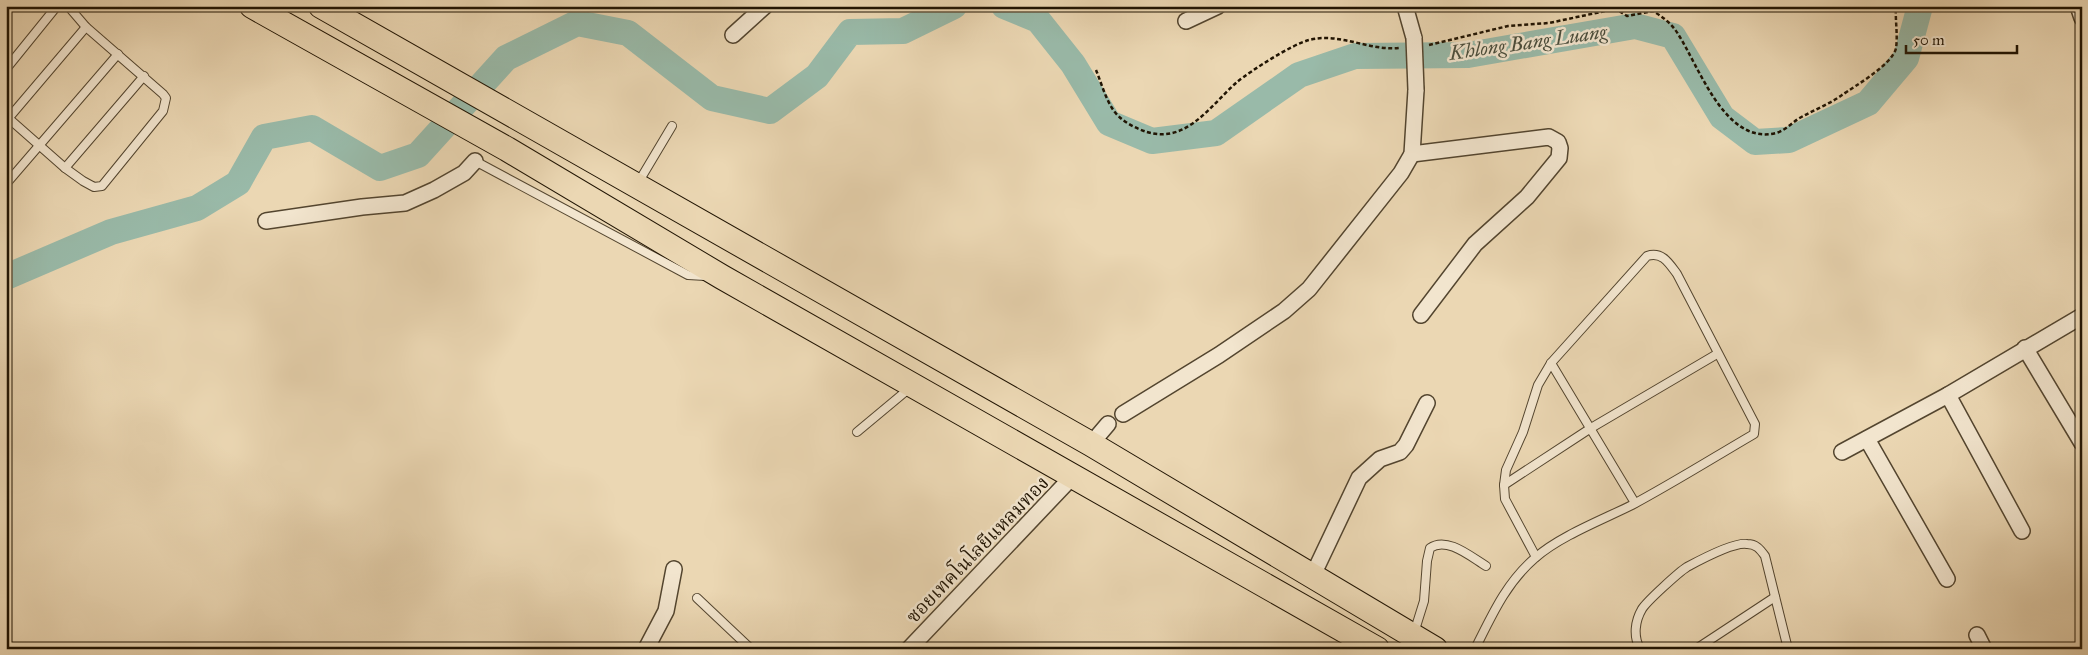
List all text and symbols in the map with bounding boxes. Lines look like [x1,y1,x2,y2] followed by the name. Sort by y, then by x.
[1447,19,1610,65] water label: Khlong Bang Luang
[1906,22,2017,54] scale bar
[1913,31,1945,49] text: 50 m
[899,469,1054,628] street label: ซอยเทคโนโลยีแหลมทอง

